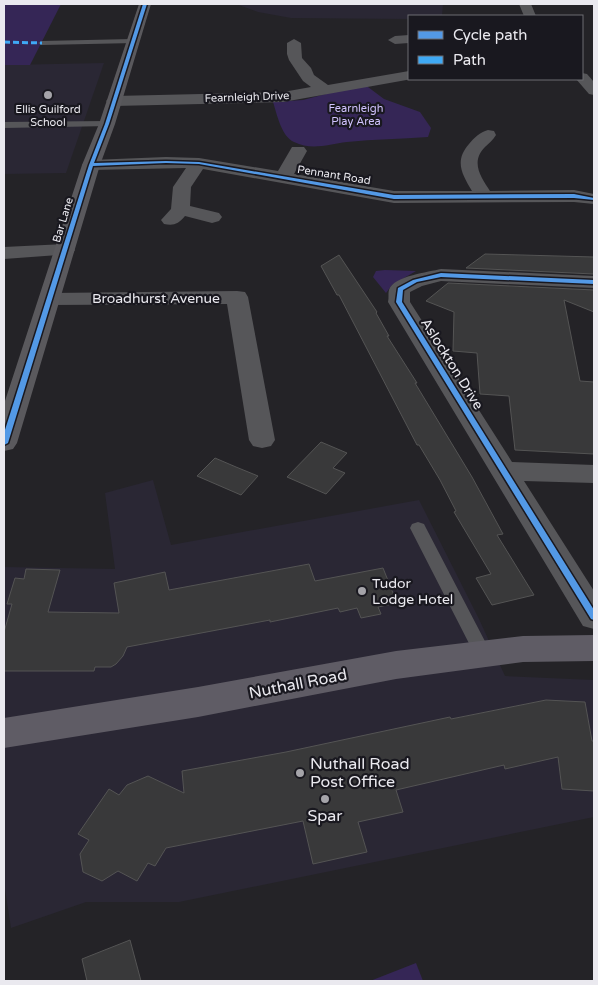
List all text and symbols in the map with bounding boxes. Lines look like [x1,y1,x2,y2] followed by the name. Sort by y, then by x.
[408,15,583,80] legend
[453,26,527,44] text: Cycle path
[453,51,486,69] text: Path
[42,89,54,101] marker: Ellis Guilford School
[204,89,290,105] street label: Fearnleigh Drive
[329,102,383,128] park label: Fearnleigh Play Area
[15,103,81,129] place label: Ellis Guilford School
[296,163,372,187] street label: Pennant Road
[50,196,76,244] street label: Bar Lane
[92,290,220,307] street label: Broadhurst Avenue
[417,315,487,413] street label: Aslockton Drive
[372,575,453,608] place label: Tudor Lodge Hotel
[356,585,368,597] marker: Tudor Lodge Hotel
[247,665,349,703] street label: Nuthall Road
[310,754,410,792] place label: Nuthall Road Post Office
[294,767,306,779] marker: Nuthall Road Post Office
[319,793,331,805] marker: Spar
[308,806,343,826] place label: Spar

